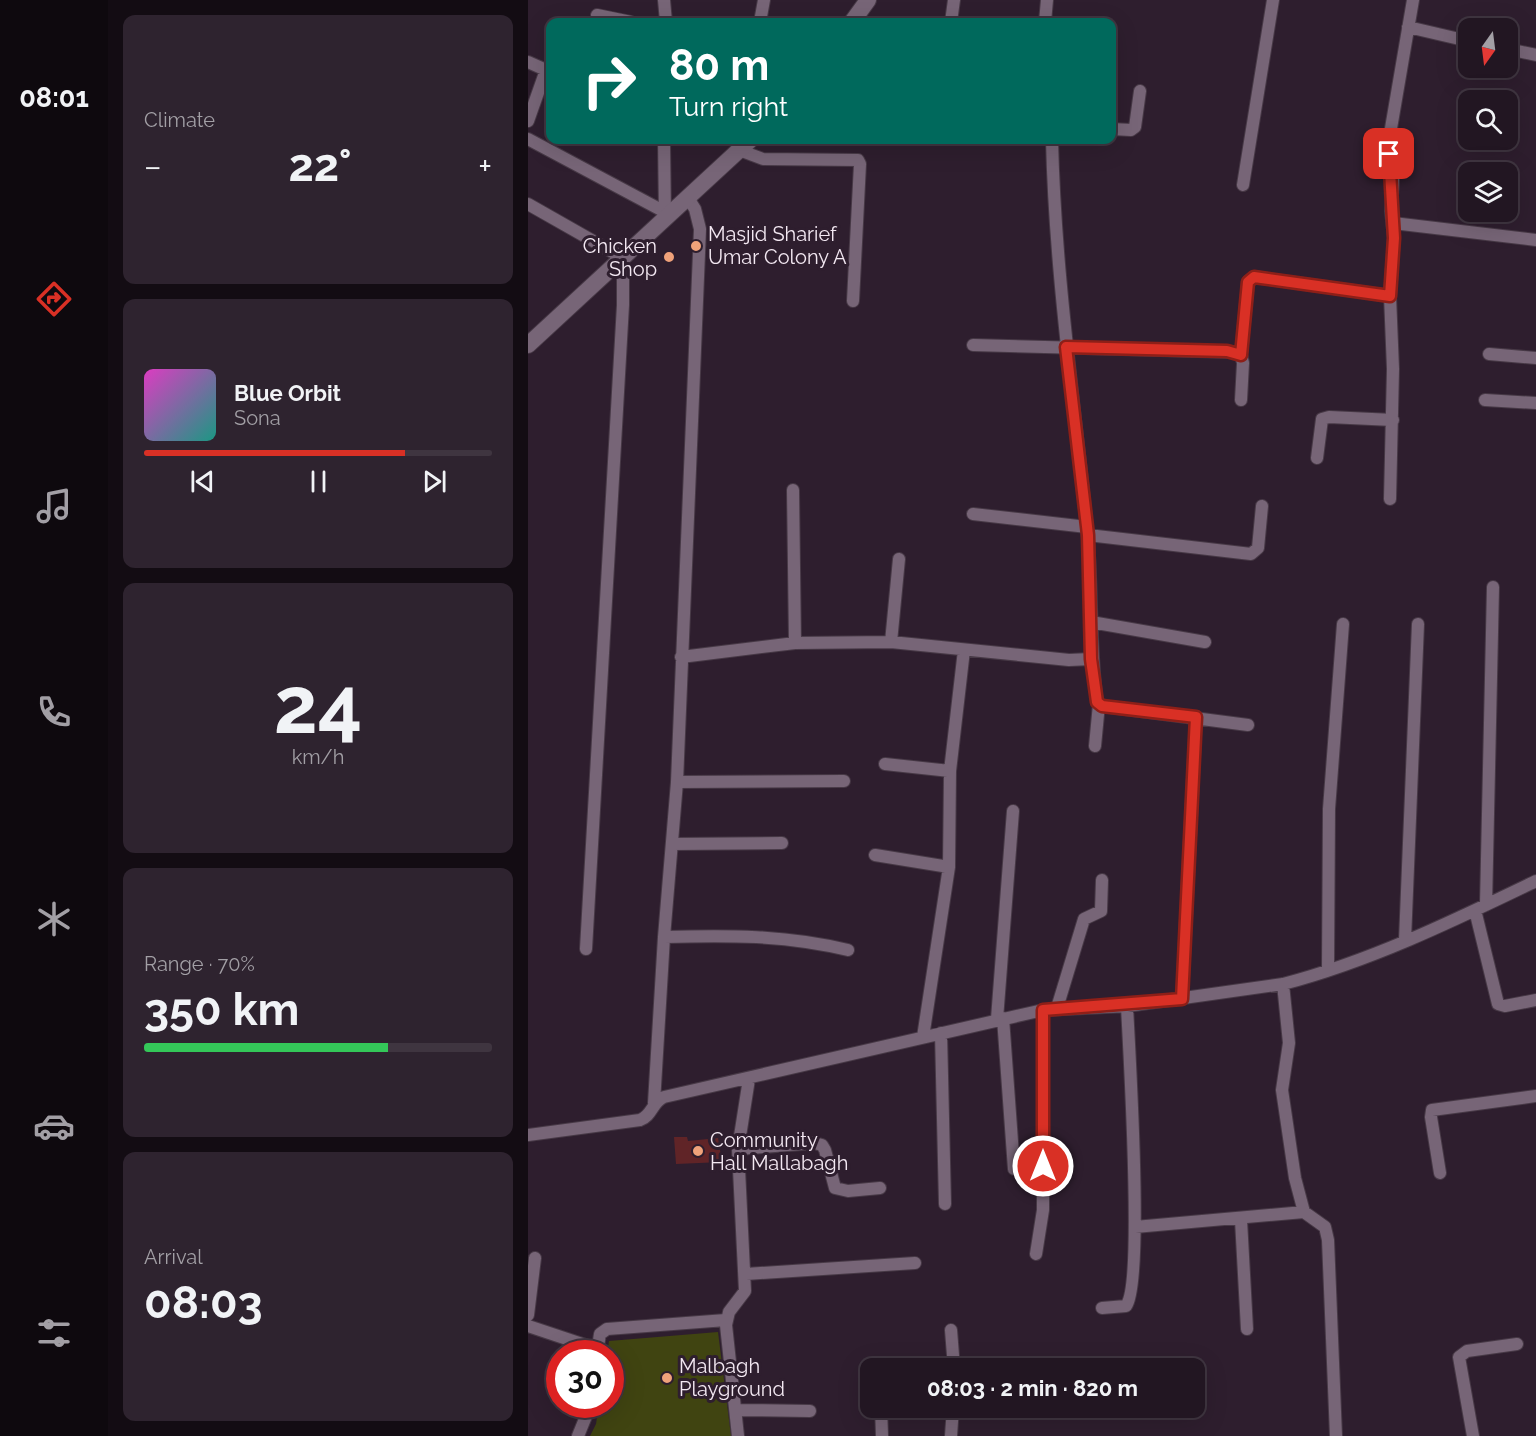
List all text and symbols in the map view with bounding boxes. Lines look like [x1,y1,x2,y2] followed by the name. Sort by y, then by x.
[1458,18,1518,78] north arrow
[1458,18,1518,222] map controls
[669,41,769,90] text: 80 m
[570,42,648,120] icon: right
[19,82,89,113] text: 08:01
[1458,90,1518,150] button: search
[669,91,788,122] text: Turn right
[144,108,215,132] text: Climate
[1363,128,1414,179] pin
[1372,137,1405,170] icon: arrive
[288,139,352,192] text: 22°
[144,147,162,186] text: −
[478,147,492,186] text: +
[1458,162,1518,222] button: layers
[708,222,847,269] place label: Masjid Sharief Umar Colony A
[583,234,657,281] place label: Chicken Shop
[689,239,703,253] marker: Masjid Sharief Umar Colony A
[662,250,676,264] marker: Chicken Shop
[33,278,75,320] icon: directions
[234,380,341,406] text: Blue Orbit
[234,406,281,430] text: Sona
[186,465,219,498] icon: previous
[302,465,335,498] icon: pause
[418,465,451,498] icon: next
[33,485,75,527] icon: music
[274,660,362,751] text: 24
[33,691,75,733] icon: phone
[292,745,344,769] text: km/h
[33,898,75,940] icon: climate
[144,952,255,976] text: Range · 70%
[144,983,299,1036] text: 350 km
[33,1105,75,1147] icon: car
[710,1128,848,1175] place label: Community Hall Mallabagh
[1011,1134,1075,1198] position arrow
[691,1144,705,1158] marker: Community Hall Mallabagh
[144,1245,203,1269] text: Arrival
[144,1276,263,1329] text: 08:03
[33,1312,75,1354] icon: filters
[546,1340,624,1418] speed limit sign: 30
[679,1354,785,1401] place label: Malbagh Playground
[660,1371,674,1385] marker: Malbagh Playground
[927,1375,1138,1401] text: 08:03 · 2 min · 820 m

